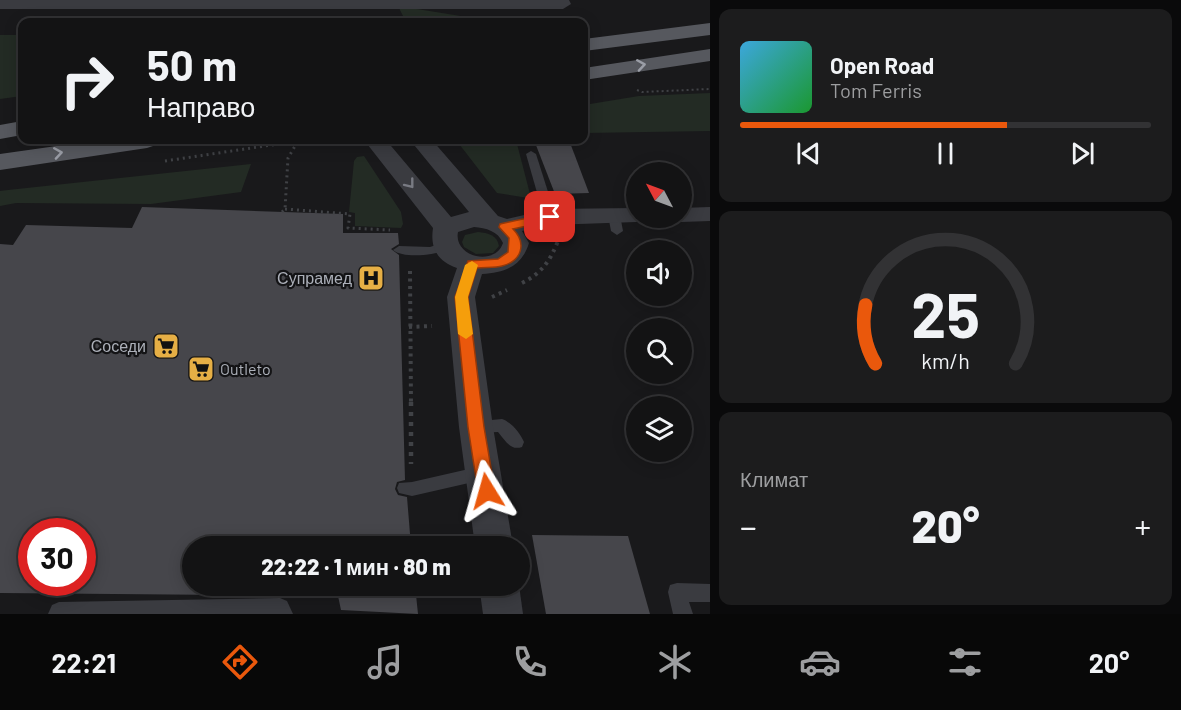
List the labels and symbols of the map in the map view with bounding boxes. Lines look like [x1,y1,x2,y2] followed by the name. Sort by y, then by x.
[637,60,646,72] one-way arrow
[53,148,62,160] one-way arrow
[626,162,692,228] north arrow
[403,177,414,188] one-way arrow
[524,191,575,242] pin
[356,263,386,293] hospital icon: Супрамед
[277,268,353,287] place label: Супрамед
[151,331,181,361] supermarket icon: Соседи
[91,336,146,355] place label: Соседи
[186,354,216,384] supermarket icon: Outleto
[220,359,271,378] place label: Outleto
[455,459,519,523] position arrow
[18,518,96,596] speed limit sign: 30

